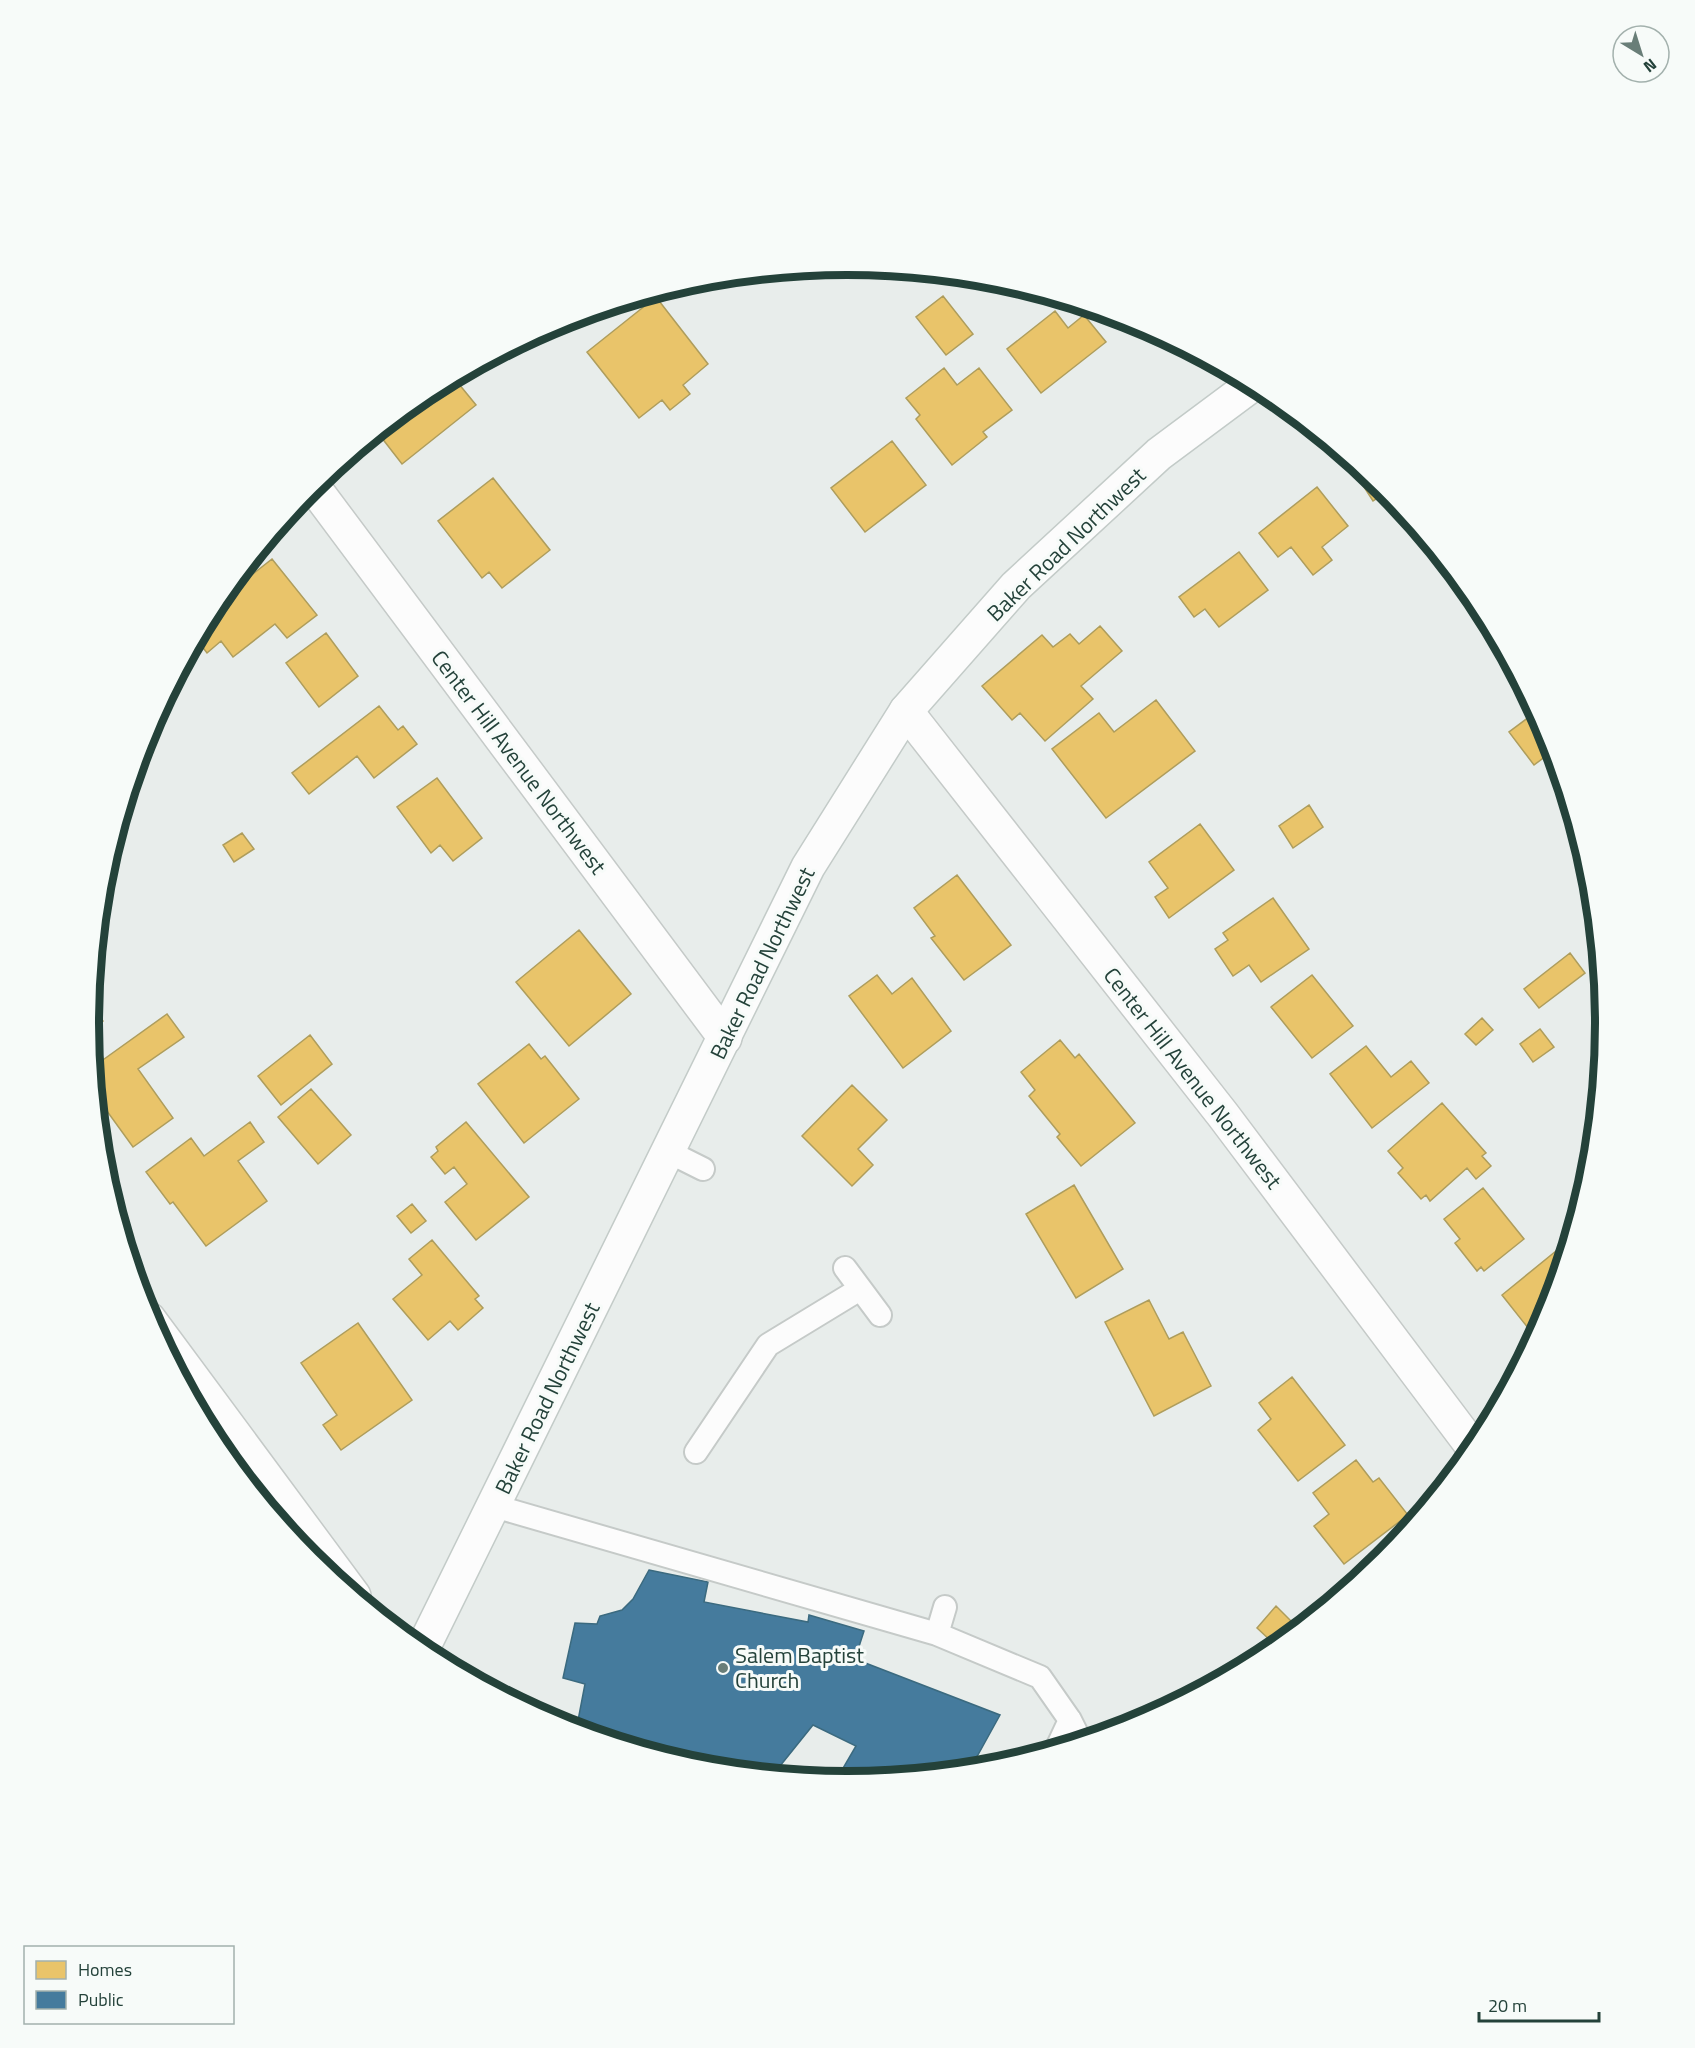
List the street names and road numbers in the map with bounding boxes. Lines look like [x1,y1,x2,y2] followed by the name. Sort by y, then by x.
[979,459,1154,629] street label: Baker Road Northwest
[423,643,615,882] street label: Center Hill Avenue Northwest
[701,861,823,1065] street label: Baker Road Northwest
[1095,960,1291,1196] street label: Center Hill Avenue Northwest
[486,1296,608,1500] street label: Baker Road Northwest

